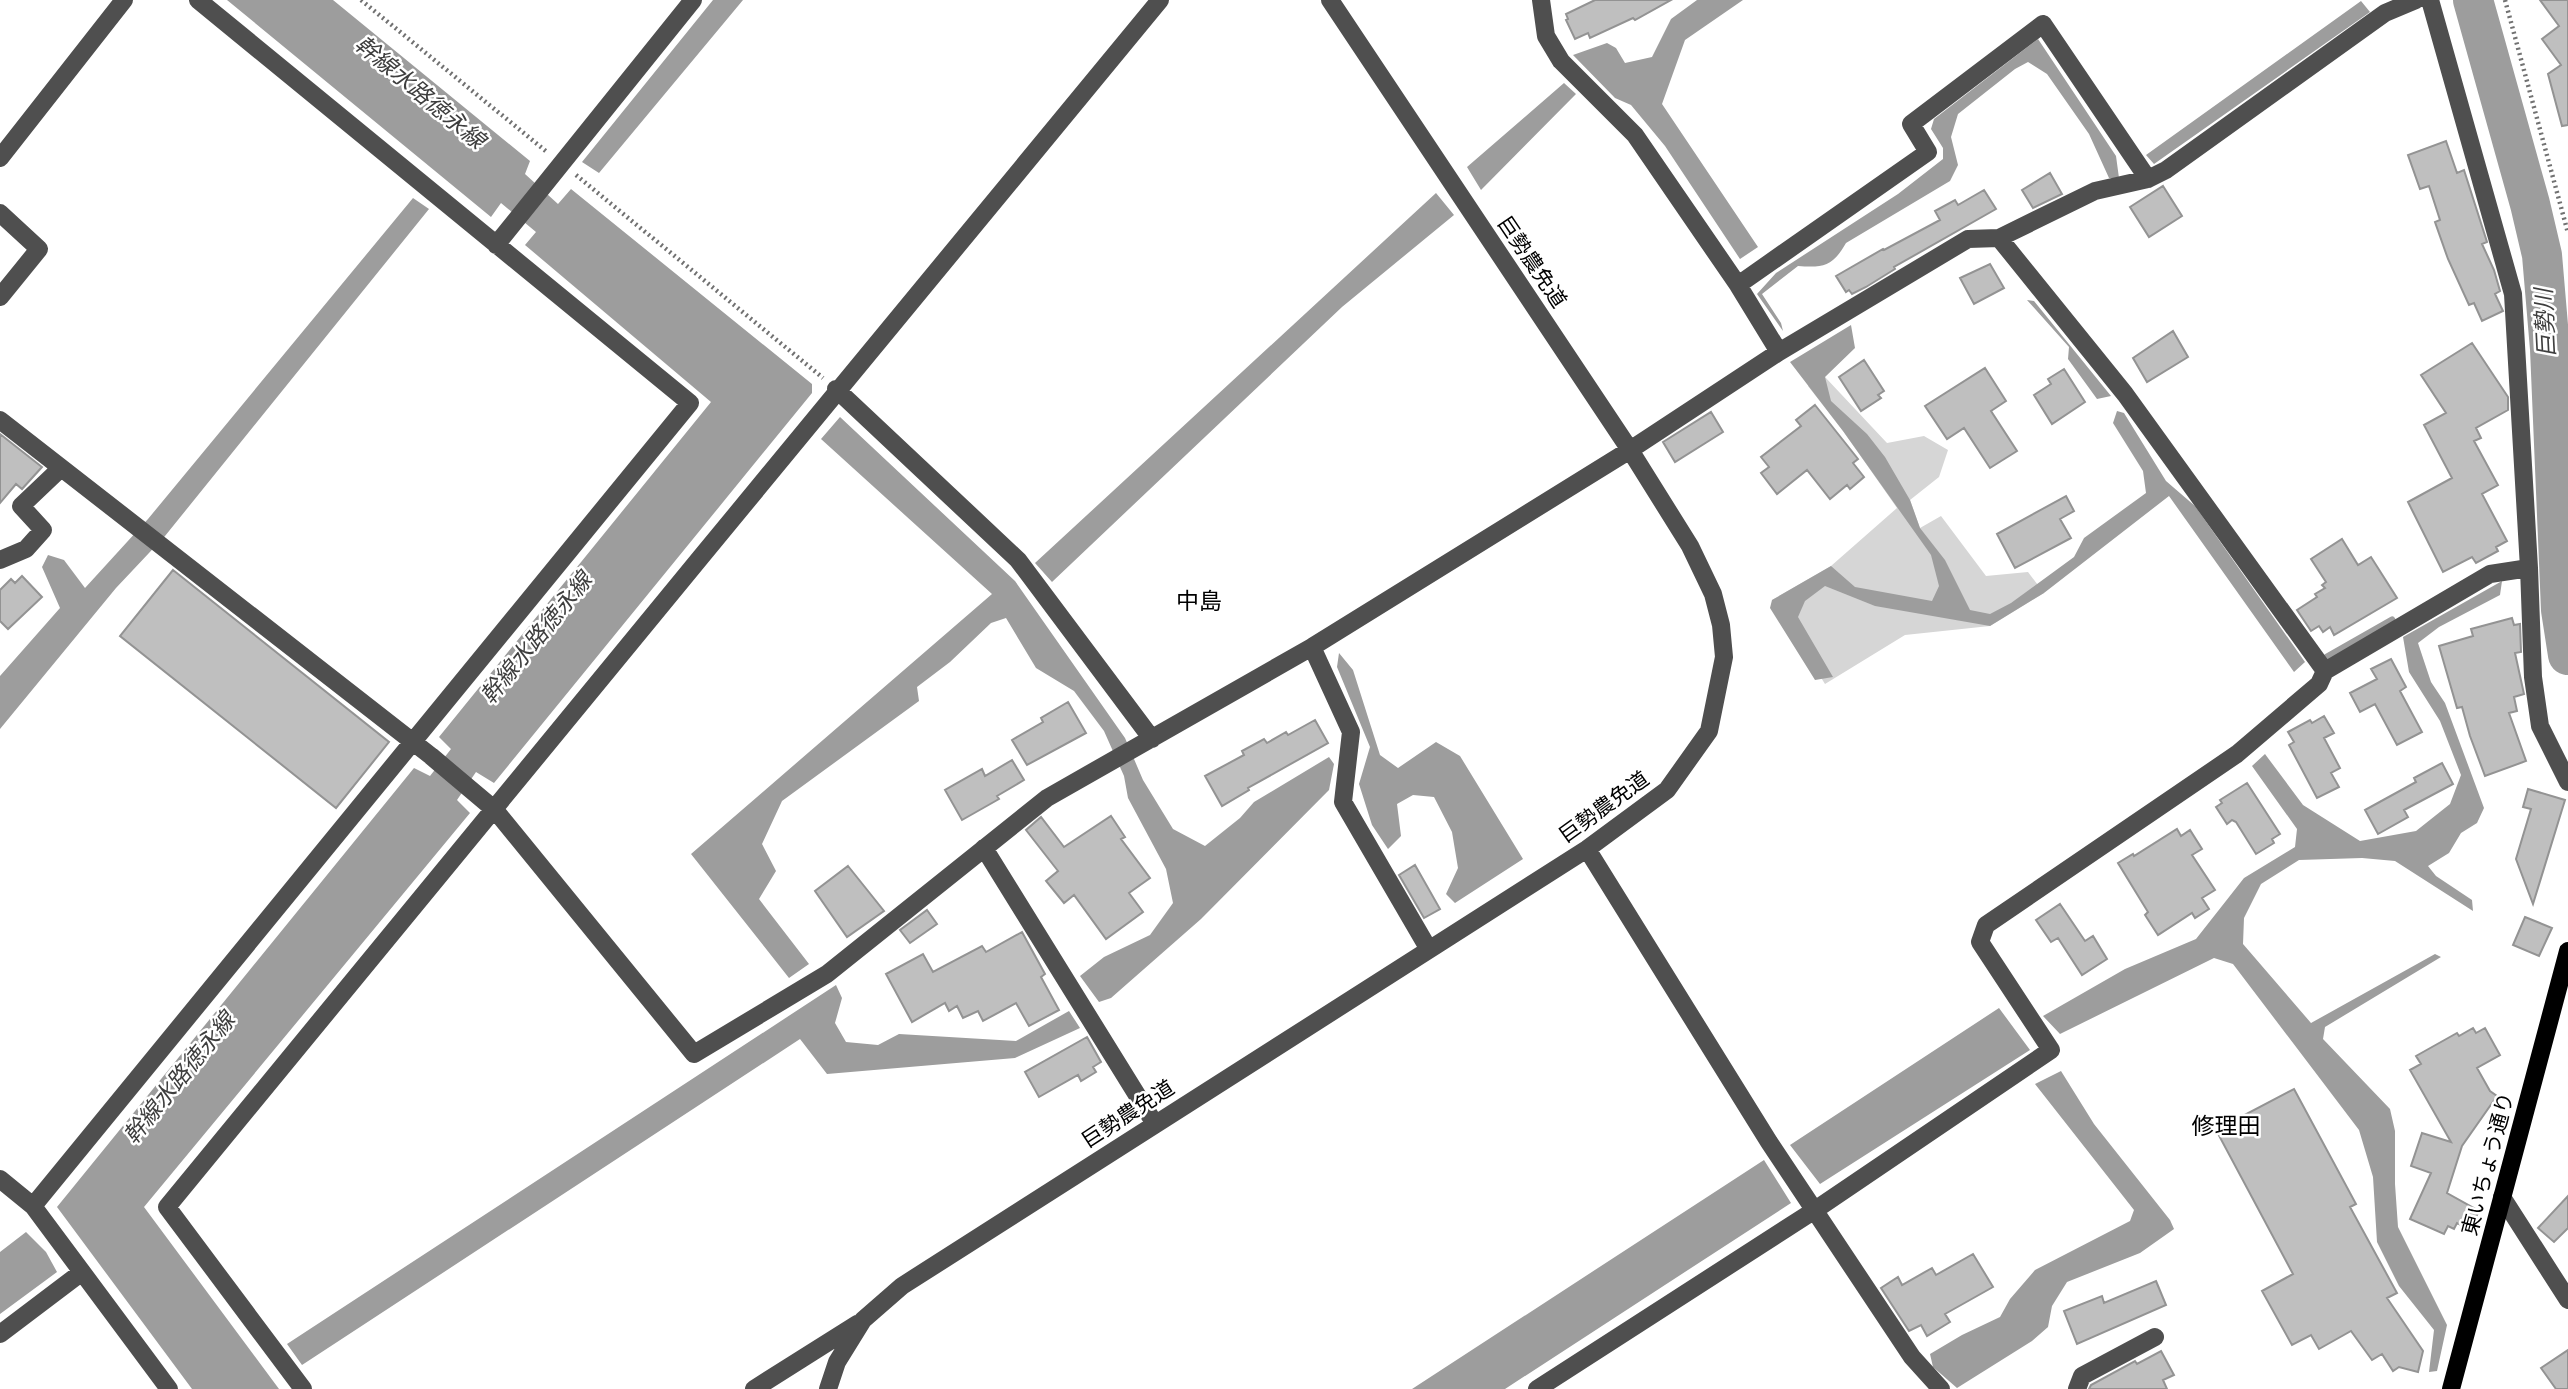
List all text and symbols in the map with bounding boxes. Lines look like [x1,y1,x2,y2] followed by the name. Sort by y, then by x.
[350,30,492,156] water label: 幹線水路徳永線
[1494,212,1571,312] street label: 巨勢農免道
[2530,285,2560,358] water label: 巨勢川
[475,565,599,709] water label: 幹線水路徳永線
[1176,588,1222,614] district label: 中島
[1554,766,1653,847] street label: 巨勢農免道
[118,1005,242,1149] water label: 幹線水路徳永線
[1077,1075,1178,1152] street label: 巨勢農免道
[2457,1090,2518,1238] street label: 東いちょう通り
[2192,1113,2261,1139] district label: 修理田

